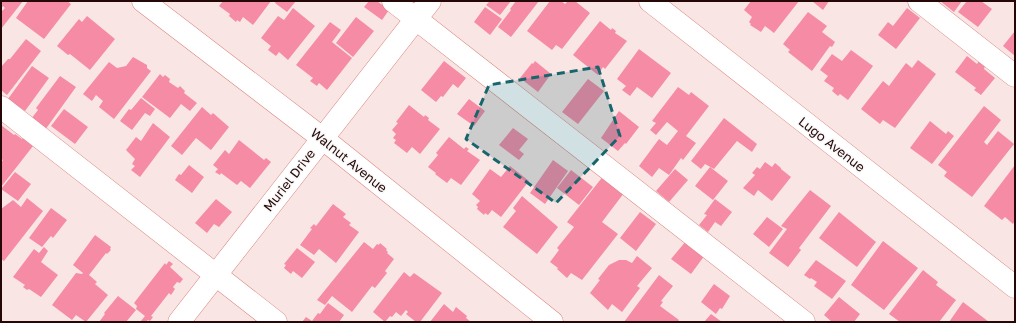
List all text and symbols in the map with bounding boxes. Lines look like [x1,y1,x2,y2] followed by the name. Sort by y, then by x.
[796,113,868,175] street label: Lugo Avenue
[308,124,390,196] street label: Walnut Avenue
[260,146,318,214] street label: Muriel Drive

